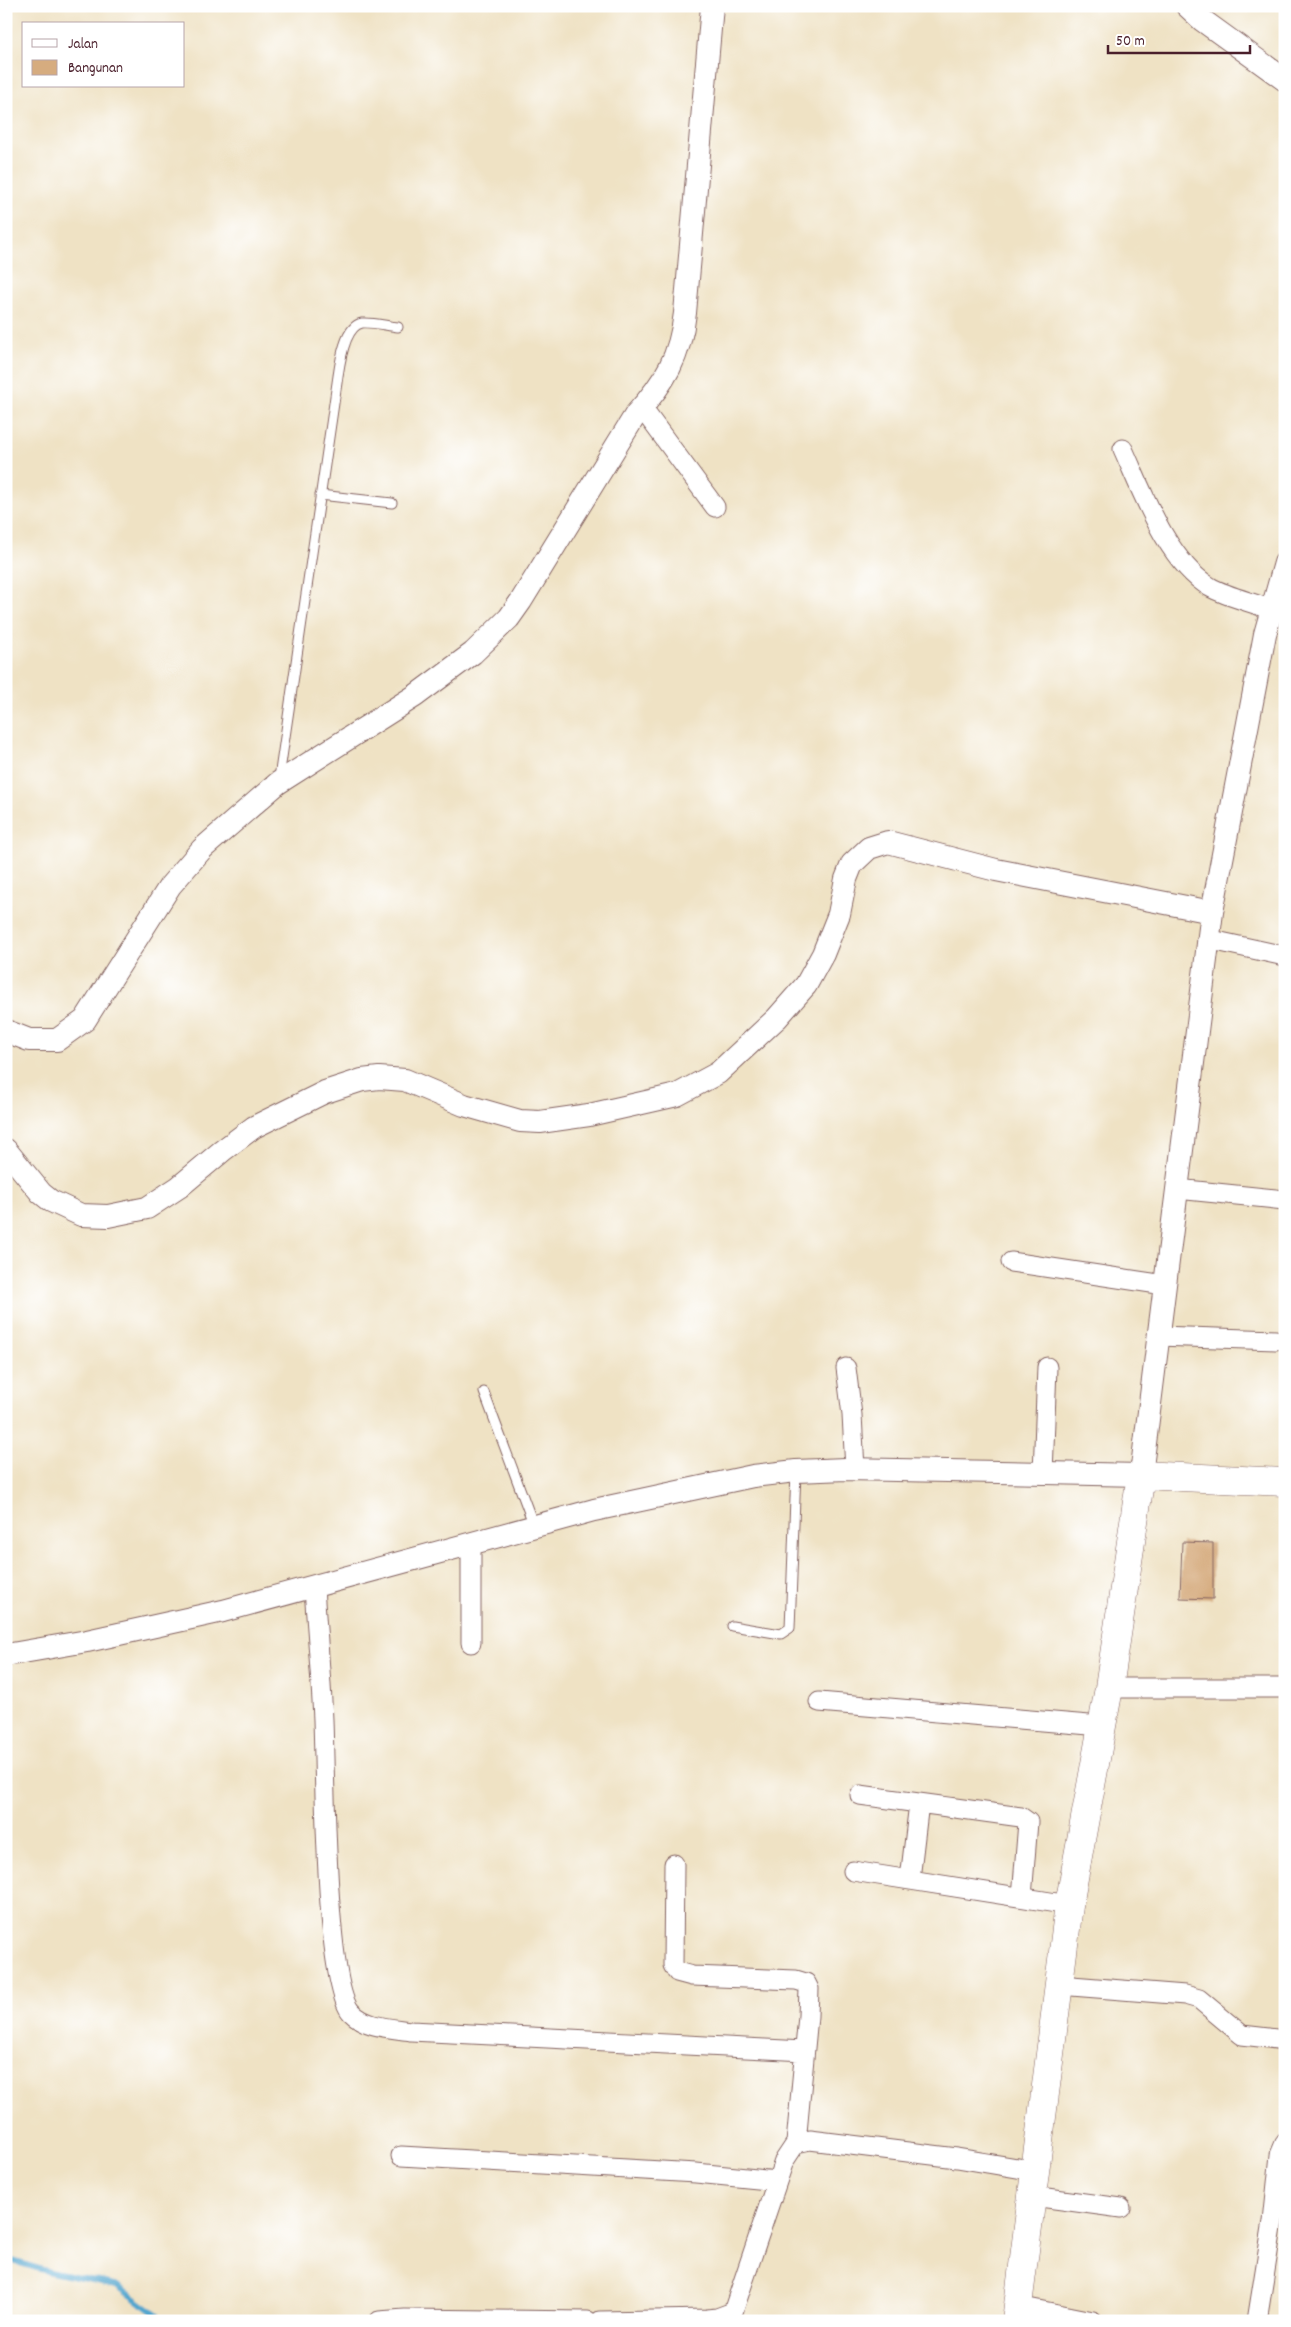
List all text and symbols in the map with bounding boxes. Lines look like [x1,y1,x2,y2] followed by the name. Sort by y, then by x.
[22,22,185,88] legend
[1108,22,1251,54] scale bar
[1116,31,1145,53] text: 50 m
[68,34,98,56] text: Jalan
[68,58,123,80] text: Bangunan

